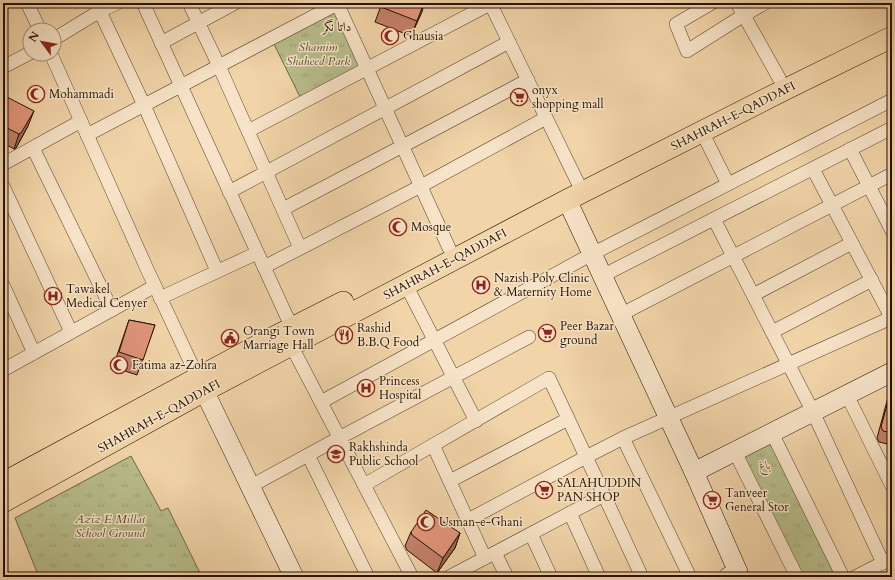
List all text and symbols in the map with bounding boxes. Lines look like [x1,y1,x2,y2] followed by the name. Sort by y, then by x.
[321,18,351,36] district label: داتا نگر
[22,22,62,62] north arrow
[380,26,400,46] mosque icon: Ghausia
[403,28,444,44] place label: Ghausia
[25,29,43,45] text: N
[286,39,350,69] park label: Shamim Shaheed Park
[668,78,798,154] street label: SHAHRAH-E-QADDAFI
[532,82,603,112] place label: onyx shopping mall
[26,84,46,104] mosque icon: Mohammadi
[49,86,114,102] place label: Mohammadi
[509,87,529,107] supermarket icon: onyx shopping mall
[388,217,408,237] mosque icon: Mosque
[411,219,451,235] place label: Mosque
[381,225,509,303] street label: SHAHRAH-E-QADDAFI
[494,270,592,300] place label: Nazish Poly Clinic & Maternity Home
[471,275,491,295] hospital icon: Nazish Poly Clinic & Maternity Home
[66,281,148,311] place label: Tawakel Medical Cenyer
[43,286,63,306] hospital icon: Tawakel Medical Cenyer
[560,318,614,348] place label: Peer Bazar ground
[357,320,420,350] place label: Rashid B.B.Q Food
[243,323,315,353] place label: Orangi Town Marriage Hall
[537,323,557,343] supermarket icon: Peer Bazar ground
[334,325,354,345] restaurant icon: Rashid B.B.Q Food
[220,328,240,348] public building icon: Orangi Town Marriage Hall
[109,355,129,375] mosque icon: Fatima az-Zohra
[132,357,218,373] place label: Fatima az-Zohra
[379,373,421,403] place label: Princess Hospital
[95,376,223,456] street label: SHAHRAH-E-QADDAFI
[356,378,376,398] hospital icon: Princess Hospital
[349,439,418,469] place label: Rakhshinda Public School
[326,444,346,464] school or university icon: Rakhshinda Public School
[759,457,771,476] park label: باغ
[557,475,642,505] place label: SALAHUDDIN PAN SHOP
[534,480,554,500] supermarket icon: SALAHUDDIN PAN SHOP
[725,485,789,515] place label: Tanveer General Stor
[702,490,722,510] supermarket icon: Tanveer General Stor
[74,511,146,541] park label: Aziz E Millat School Ground
[416,512,436,532] mosque icon: Usman-e-Ghani
[439,514,523,530] place label: Usman-e-Ghani

